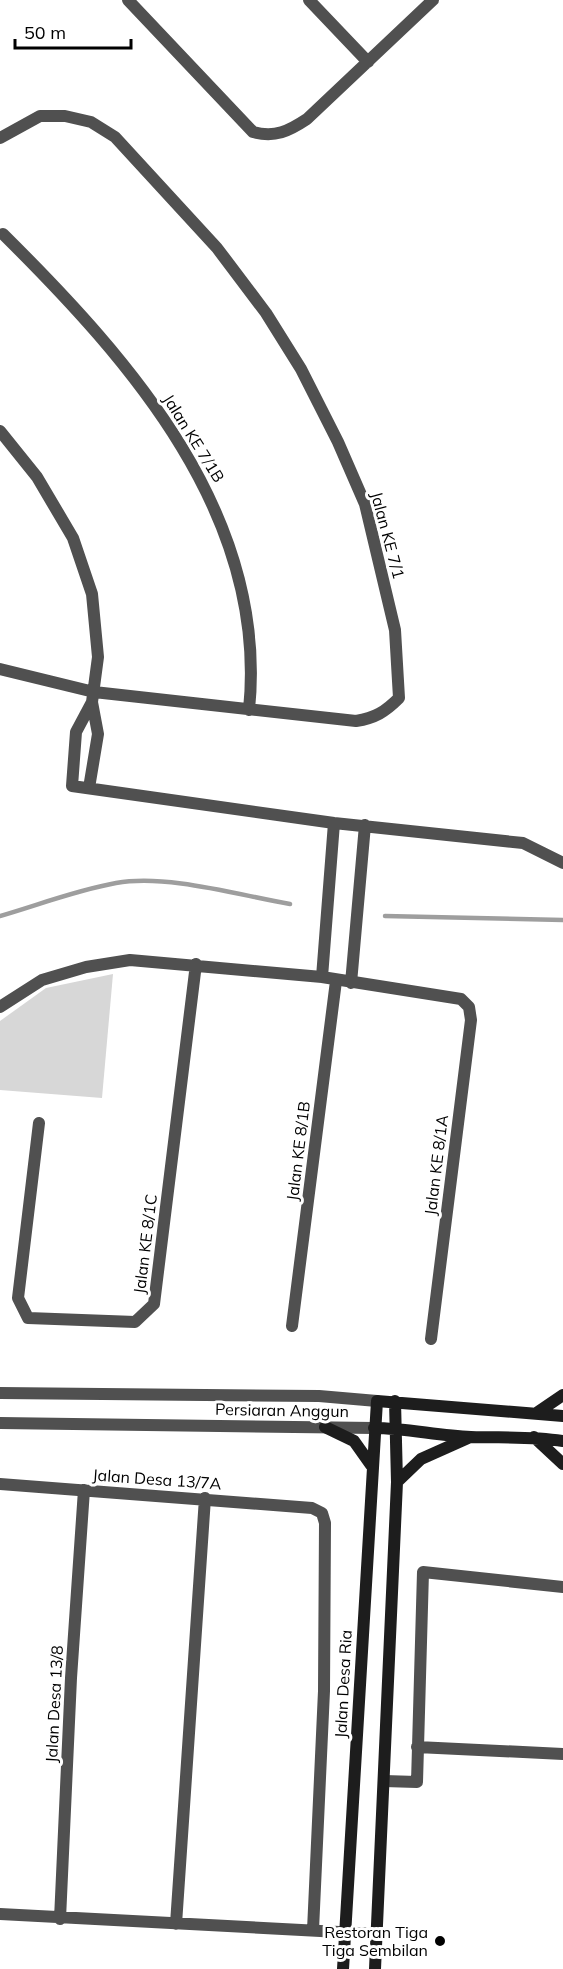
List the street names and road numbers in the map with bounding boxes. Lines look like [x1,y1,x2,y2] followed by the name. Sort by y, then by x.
[159,390,229,486] street label: Jalan KE 7/1B
[367,489,409,581] street label: Jalan KE 7/1
[282,1100,314,1202] street label: Jalan KE 8/1B
[420,1113,452,1216] street label: Jalan KE 8/1A
[129,1193,161,1295] street label: Jalan KE 8/1C
[215,1399,349,1421] street label: Persiaran Anggun
[92,1465,222,1494] street label: Jalan Desa 13/7A
[330,1629,356,1739] street label: Jalan Desa Ria
[41,1645,67,1763] street label: Jalan Desa 13/8

